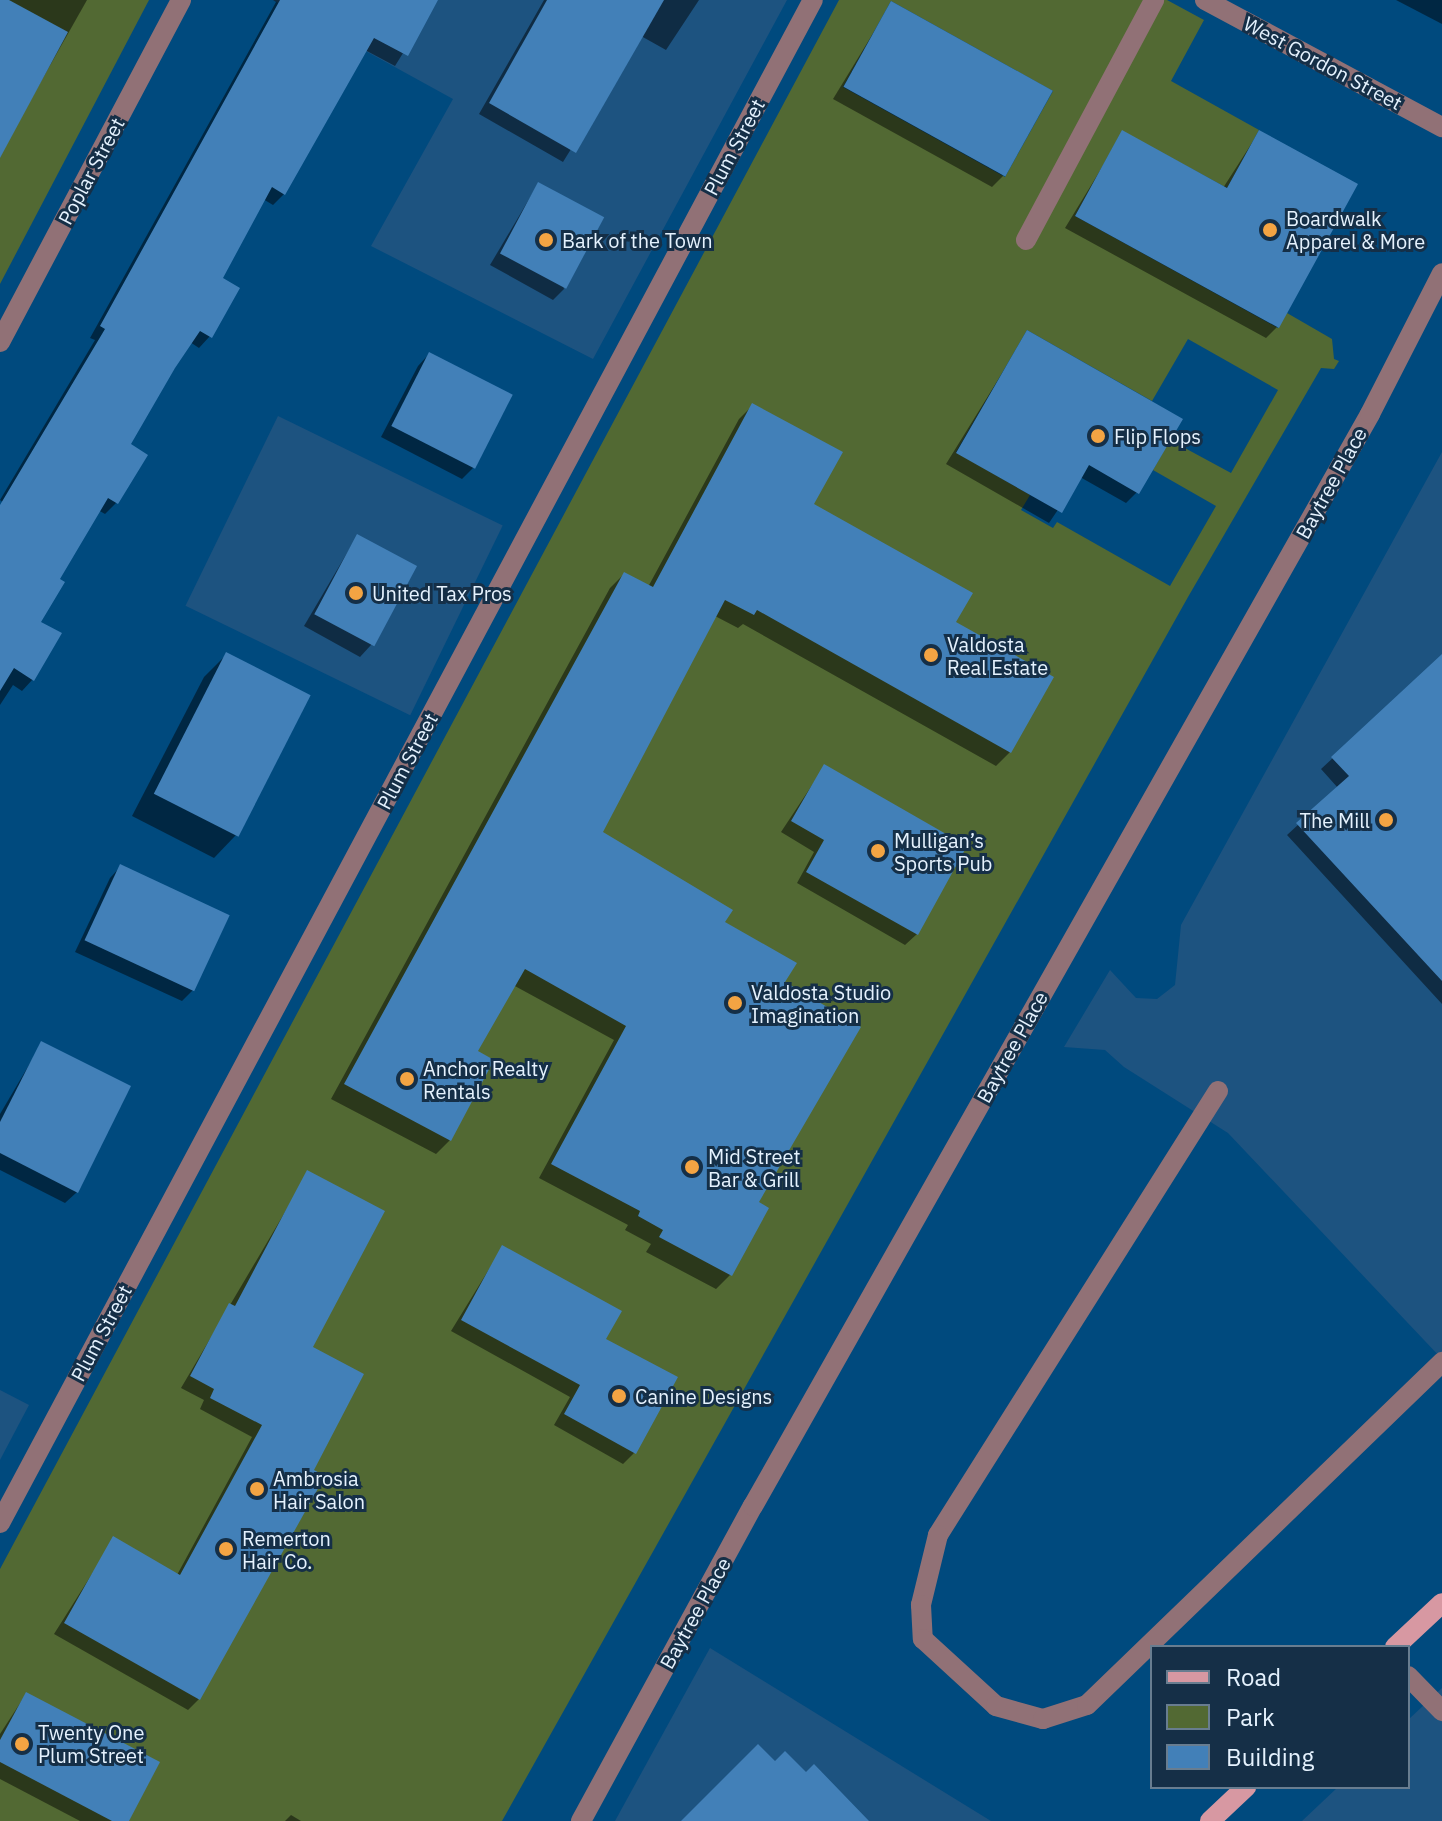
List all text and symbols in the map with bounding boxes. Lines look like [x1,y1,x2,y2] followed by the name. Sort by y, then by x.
[1240,11,1406,115] street label: West Gordon Street
[699,95,769,199] street label: Plum Street
[53,113,129,229] street label: Poplar Street
[1286,206,1425,253] place label: Boardwalk Apparel & More
[1261,221,1279,239] marker: Boardwalk Apparel & More
[562,228,713,252] place label: Bark of the Town
[537,231,555,249] marker: Bark of the Town
[1291,423,1371,543] street label: Baytree Place
[1114,424,1201,448] place label: Flip Flops
[1089,427,1107,445] marker: Flip Flops
[372,581,512,605] place label: United Tax Pros
[347,584,365,602] marker: United Tax Pros
[947,632,1048,679] place label: Valdosta Real Estate
[922,646,940,664] marker: Valdosta Real Estate
[372,709,442,813] street label: Plum Street
[1299,808,1370,832] place label: The Mill
[1377,811,1395,829] marker: The Mill
[894,828,992,875] place label: Mulligan’s Sports Pub
[869,842,887,860] marker: Mulligan’s Sports Pub
[751,980,891,1027] place label: Valdosta Studio Imagination
[972,987,1052,1107] street label: Baytree Place
[726,994,744,1012] marker: Valdosta Studio Imagination
[423,1056,548,1103] place label: Anchor Realty Rentals
[398,1070,416,1088] marker: Anchor Realty Rentals
[708,1144,800,1191] place label: Mid Street Bar & Grill
[683,1158,701,1176] marker: Mid Street Bar & Grill
[66,1281,136,1385] street label: Plum Street
[635,1384,772,1408] place label: Canine Designs
[610,1387,628,1405] marker: Canine Designs
[273,1466,365,1513] place label: Ambrosia Hair Salon
[248,1480,266,1498] marker: Ambrosia Hair Salon
[242,1526,331,1573] place label: Remerton Hair Co.
[217,1540,235,1558] marker: Remerton Hair Co.
[655,1553,735,1673] street label: Baytree Place
[1150,1645,1410,1789] legend
[1226,1661,1281,1693] text: Road
[1226,1701,1275,1733] text: Park
[38,1720,144,1767] place label: Twenty One Plum Street
[13,1735,31,1753] marker: Twenty One Plum Street
[1226,1741,1314,1773] text: Building

